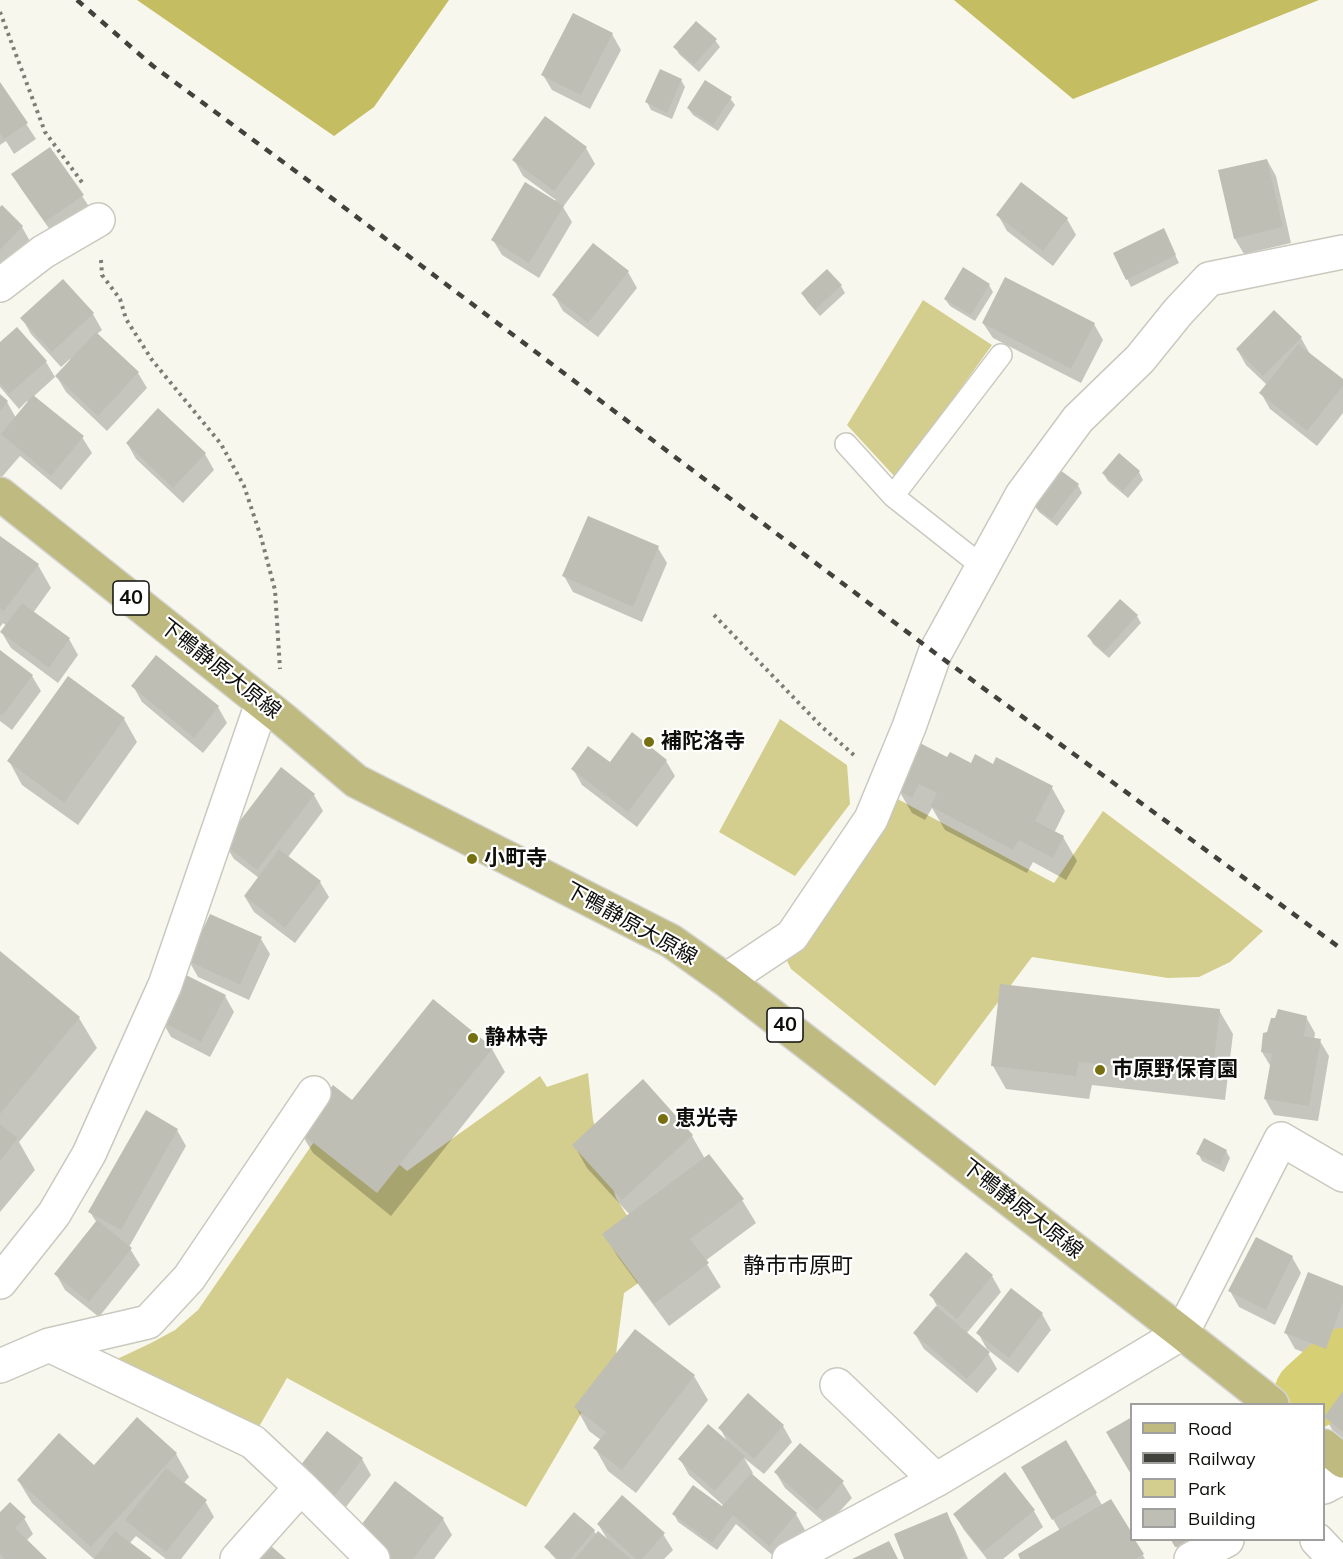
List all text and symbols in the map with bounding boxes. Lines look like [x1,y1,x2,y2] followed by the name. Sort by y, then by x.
[113,581,149,615] road number: 40
[154,614,286,724] street label: 下鴨静原大原線
[661,729,745,755] place label: 補陀洛寺
[642,735,656,749] marker: 補陀洛寺
[484,846,547,872] place label: 小町寺
[465,852,479,866] marker: 小町寺
[561,877,701,971] street label: 下鴨静原大原線
[767,1008,803,1042] road number: 40
[485,1025,548,1051] place label: 静林寺
[466,1031,480,1045] marker: 静林寺
[1112,1057,1238,1083] place label: 市原野保育園
[1093,1063,1107,1077] marker: 市原野保育園
[675,1106,738,1132] place label: 恵光寺
[656,1112,670,1126] marker: 恵光寺
[956,1154,1088,1264] street label: 下鴨静原大原線
[743,1253,853,1279] district label: 静市市原町
[1130,1403,1325,1541] legend
[1188,1417,1232,1440] text: Road
[1188,1447,1256,1470] text: Railway
[1188,1477,1226,1500] text: Park
[1188,1507,1256,1530] text: Building

